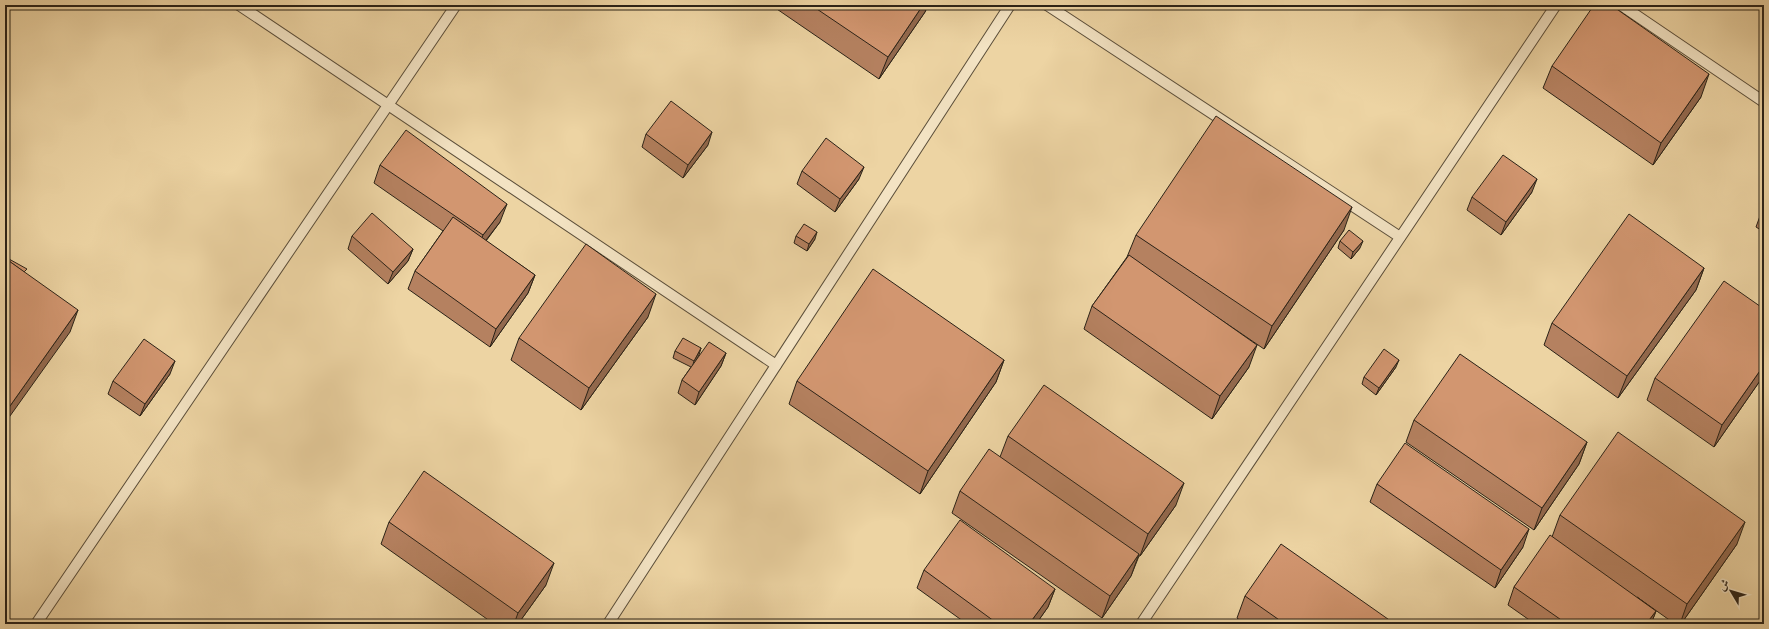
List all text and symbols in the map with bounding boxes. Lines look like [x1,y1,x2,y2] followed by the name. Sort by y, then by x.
[1711,571,1751,611] north arrow
[1715,577,1733,594] text: ش

